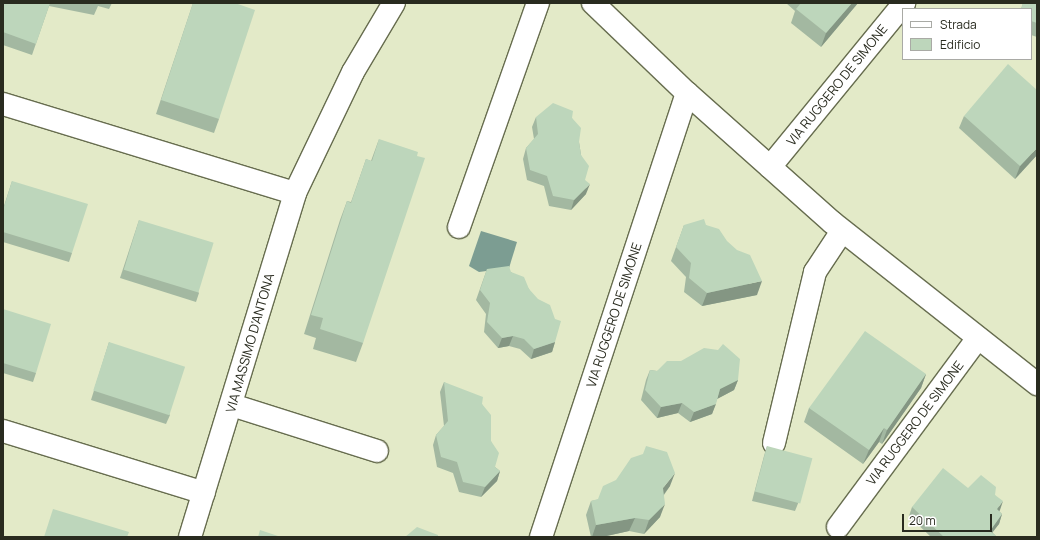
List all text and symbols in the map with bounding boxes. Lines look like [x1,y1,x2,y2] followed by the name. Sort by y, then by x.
[902,8,1032,60] legend
[940,16,977,33] text: Strada
[783,21,891,149] street label: VIA RUGGERO DE SIMONE
[940,36,980,53] text: Edificio
[583,241,645,389] street label: VIA RUGGERO DE SIMONE
[223,272,277,414] street label: VIA MASSIMO D'ANTONA
[863,358,967,488] street label: VIA RUGGERO DE SIMONE
[904,506,994,532] scale bar
[909,512,936,529] text: 20 m

